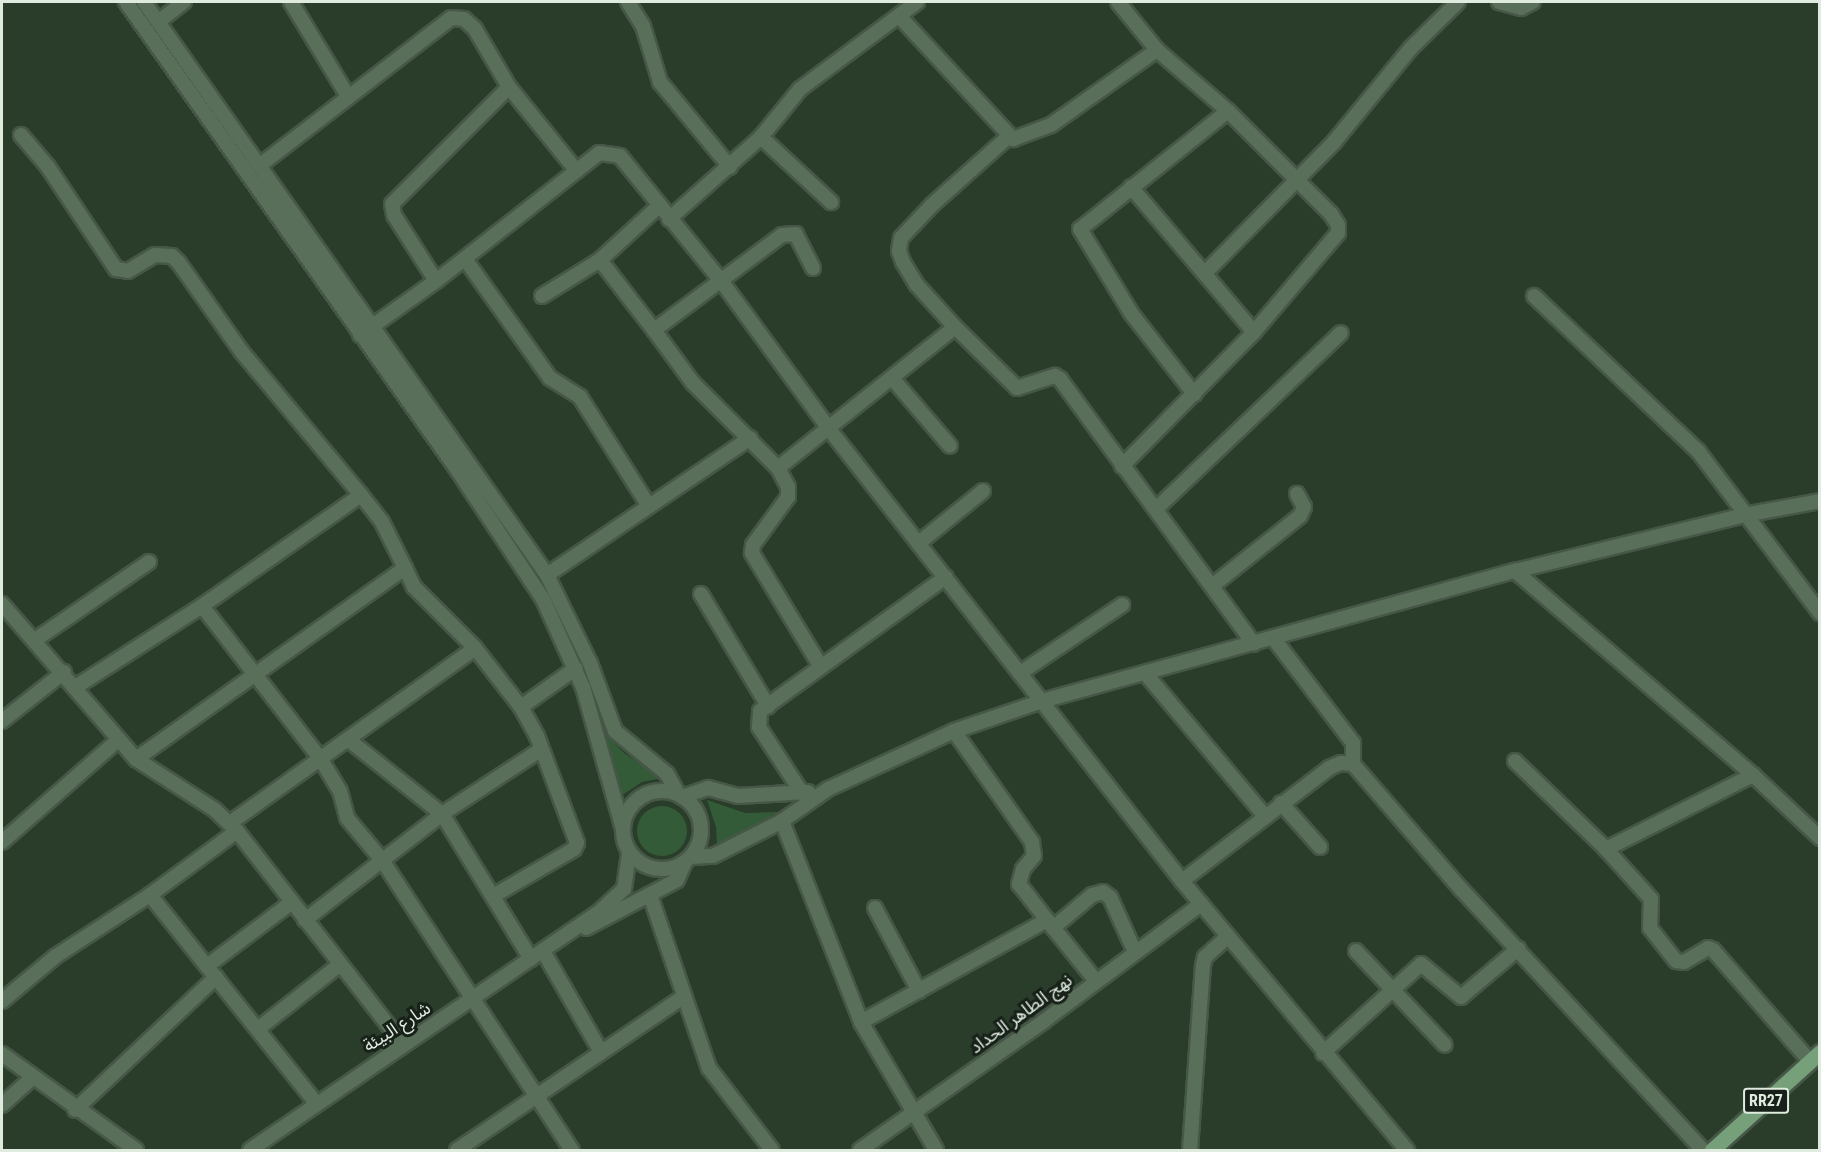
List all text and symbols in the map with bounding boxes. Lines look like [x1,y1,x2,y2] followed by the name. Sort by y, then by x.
[966,970,1076,1058] street label: نهج الطاهر الحداد
[359,997,435,1057] street label: شارع البيئة
[1742,1088,1790,1114] road number: RR27

